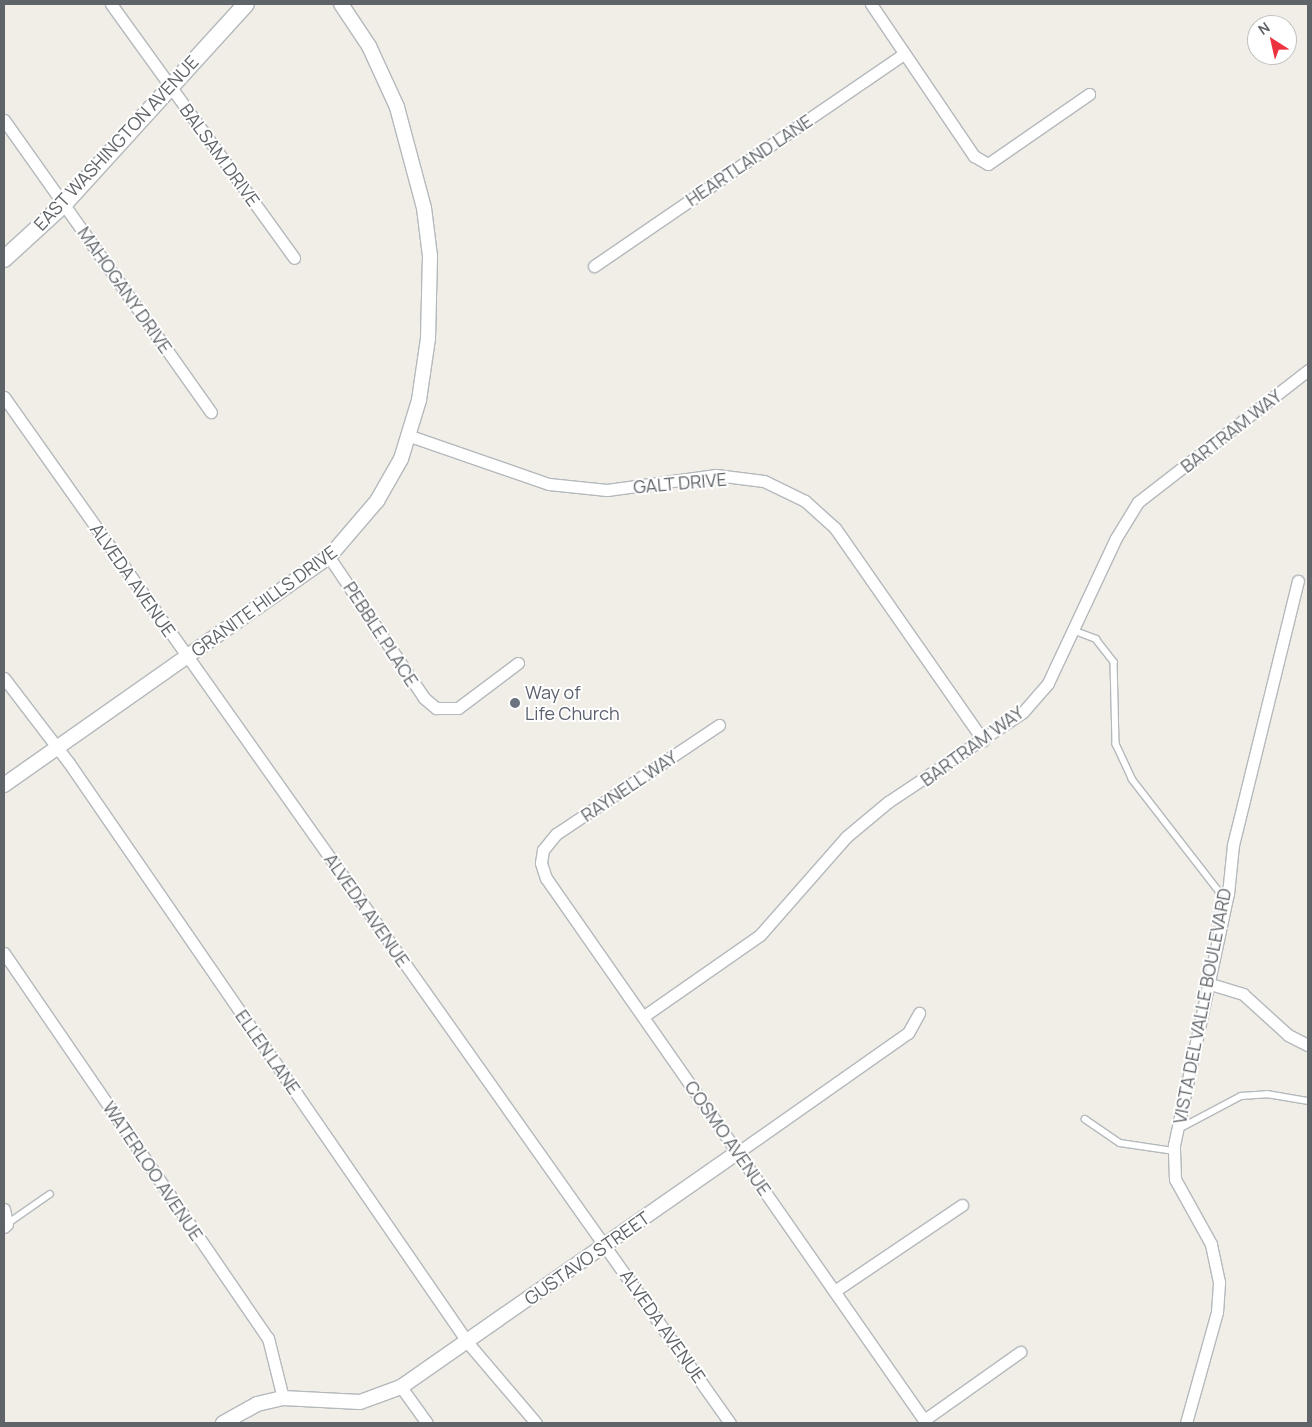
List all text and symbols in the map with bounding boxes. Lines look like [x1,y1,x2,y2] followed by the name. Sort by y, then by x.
[1247,15,1297,65] north arrow
[1254,17,1273,39] text: N
[29,51,203,235] street label: EAST WASHINGTON AVENUE
[176,99,264,211] street label: BALSAM DRIVE
[682,110,816,210] street label: HEARTLAND LANE
[73,222,177,358] street label: MAHOGANY DRIVE
[1176,385,1286,477] street label: BARTRAM WAY
[632,468,728,498] street label: GALT DRIVE
[86,519,180,641] street label: ALVEDA AVENUE
[187,541,341,661] street label: GRANITE HILLS DRIVE
[339,578,423,690] street label: PEBBLE PLACE
[525,682,620,724] place label: Way of Life Church
[509,697,521,709] marker: Way of Life Church
[916,701,1028,791] street label: BARTRAM WAY
[576,746,682,826] street label: RAYNELL WAY
[320,849,414,971] street label: ALVEDA AVENUE
[1168,886,1236,1126] street label: VISTA DEL VALLE BOULEVARD
[231,1006,305,1098] street label: ELLEN LANE
[680,1076,776,1200] street label: COSMO AVENUE
[98,1097,208,1245] street label: WATERLOO AVENUE
[520,1207,654,1309] street label: GUSTAVO STREET
[616,1265,710,1387] street label: ALVEDA AVENUE

